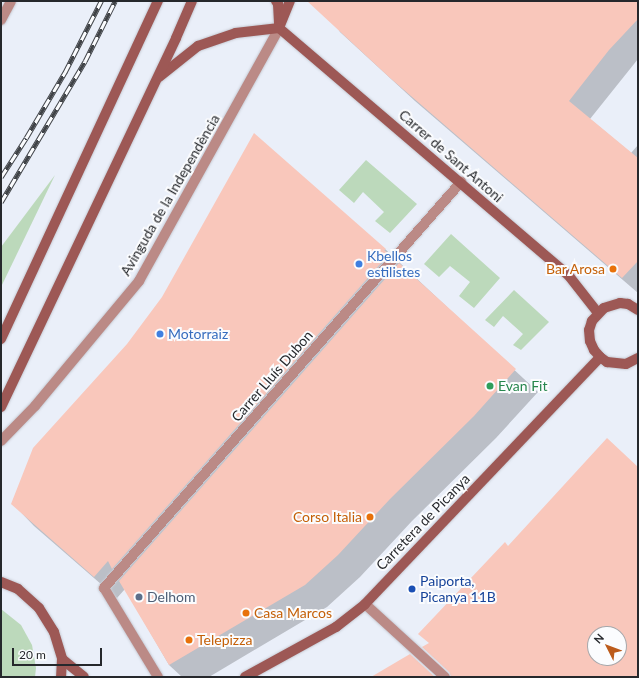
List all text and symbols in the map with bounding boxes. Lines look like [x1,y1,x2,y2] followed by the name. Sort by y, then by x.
[395,106,507,206] street label: Carrer de Sant Antoni
[117,111,223,279] street label: Avinguda de la Independència
[367,248,420,280] place label: Kbellos estilistes
[354,259,364,269] marker: Kbellos estilistes
[545,261,605,277] place label: Bar Arosa
[608,264,618,274] marker: Bar Arosa
[168,326,228,342] place label: Motorraiz
[228,327,316,425] street label: Carrer Lluís Dubon
[155,329,165,339] marker: Motorraiz
[498,378,547,394] place label: Evan Fit
[485,381,495,391] marker: Evan Fit
[373,470,473,574] street label: Carretera de Picanya
[293,509,362,525] place label: Corso Italia
[365,512,375,522] marker: Corso Italia
[420,573,496,606] place label: Paiporta, Picanya 11B
[407,584,417,594] marker: Paiporta, Picanya 11B
[147,589,196,605] place label: Delhom
[134,592,144,602] marker: Delhom
[254,605,332,621] place label: Casa Marcos
[241,608,251,618] marker: Casa Marcos
[587,626,627,666] north arrow
[591,631,606,646] text: N
[197,632,252,648] place label: Telepizza
[184,635,194,645] marker: Telepizza
[14,640,104,666] scale bar
[19,647,46,662] text: 20 m

